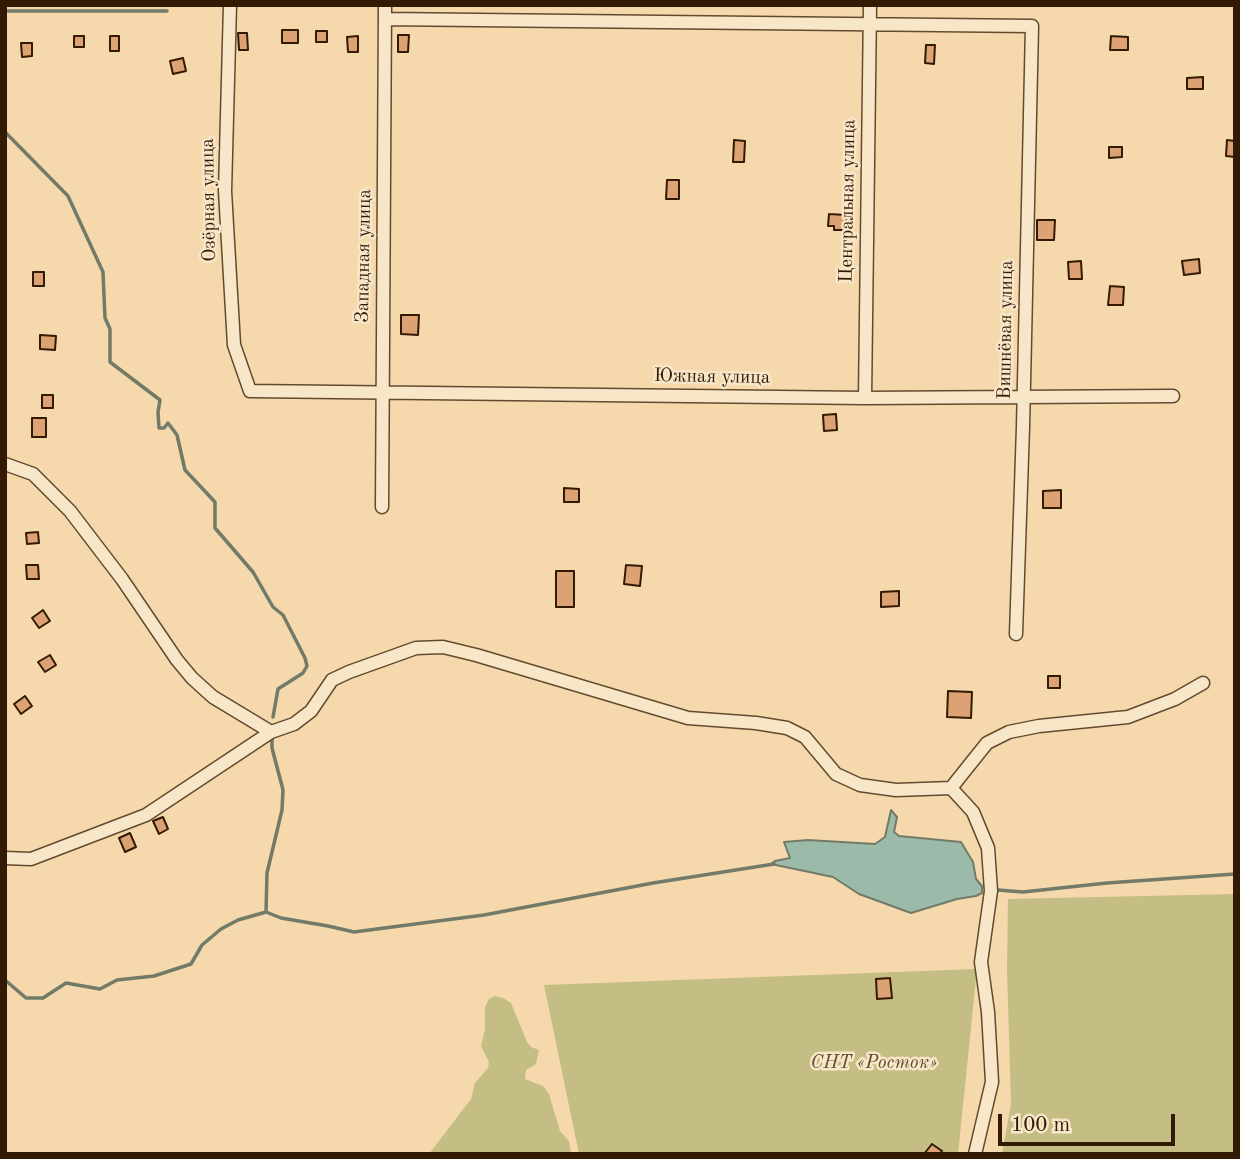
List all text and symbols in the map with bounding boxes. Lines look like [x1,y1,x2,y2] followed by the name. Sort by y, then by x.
[835,119,861,283] street label: Центральная улица
[197,138,221,262] street label: Озёрная улица
[351,189,377,323] street label: Западная улица
[993,260,1019,400] street label: Вишнёвая улица
[654,365,770,389] street label: Южная улица
[811,1052,937,1074] park label: СНТ «Росток»
[1002,1100,1179,1144] scale bar
[1011,1115,1070,1136] text: 100 m

